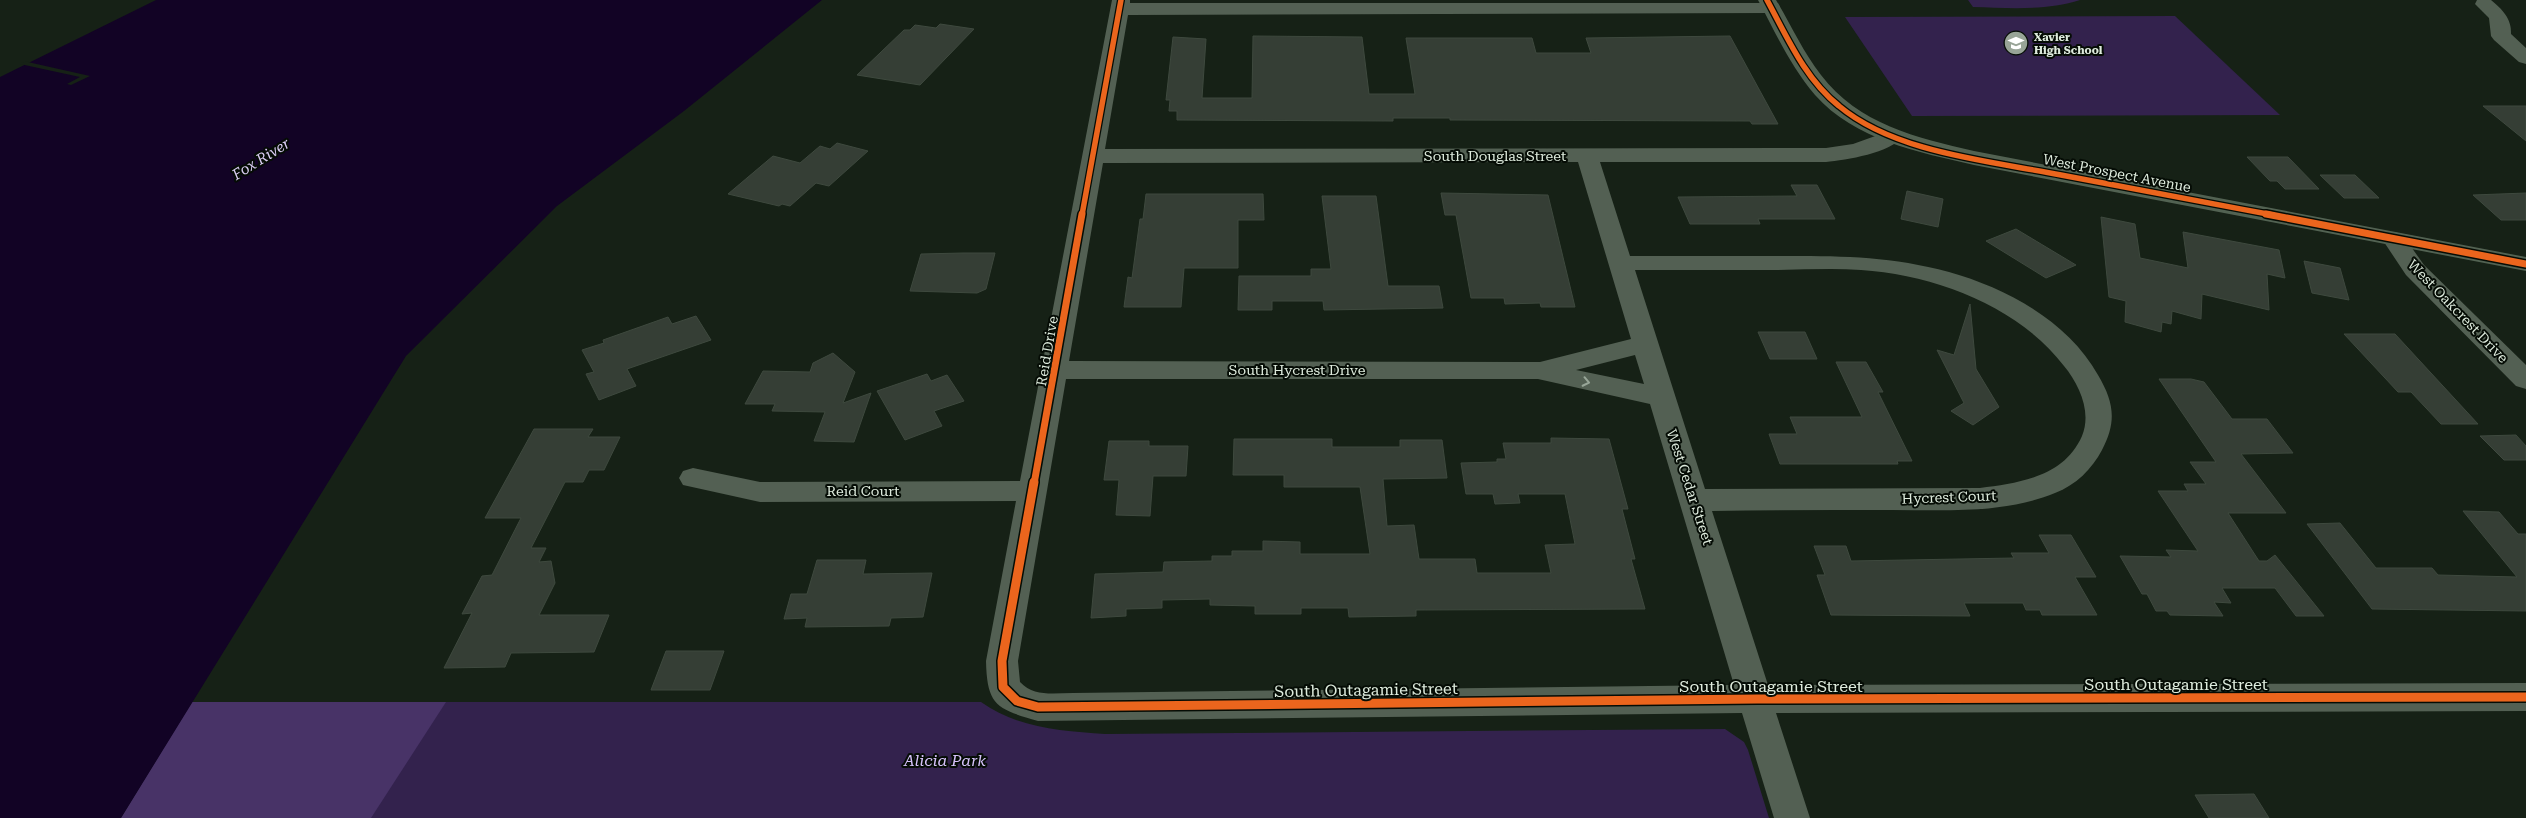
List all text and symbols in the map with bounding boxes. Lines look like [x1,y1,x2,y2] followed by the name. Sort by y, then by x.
[2003,30,2029,56] school or university icon: Xavier High School
[2034,31,2103,57] place label: Xavier High School
[228,134,294,184] water label: Fox River
[1424,148,1566,164] street label: South Douglas Street
[2042,151,2193,195] street label: West Prospect Avenue
[2405,256,2512,366] street label: West Oakcrest Drive
[1033,314,1061,387] street label: Reid Drive
[1229,362,1366,378] street label: South Hycrest Drive
[1581,376,1590,386] one-way arrow
[1664,427,1716,547] street label: West Cedar Street
[827,483,899,499] street label: Reid Court
[1901,487,1997,507] street label: Hycrest Court
[2084,675,2268,694] street label: South Outagamie Street
[1679,677,1863,696] street label: South Outagamie Street
[1274,679,1458,701] street label: South Outagamie Street
[903,751,986,770] park label: Alicia Park

